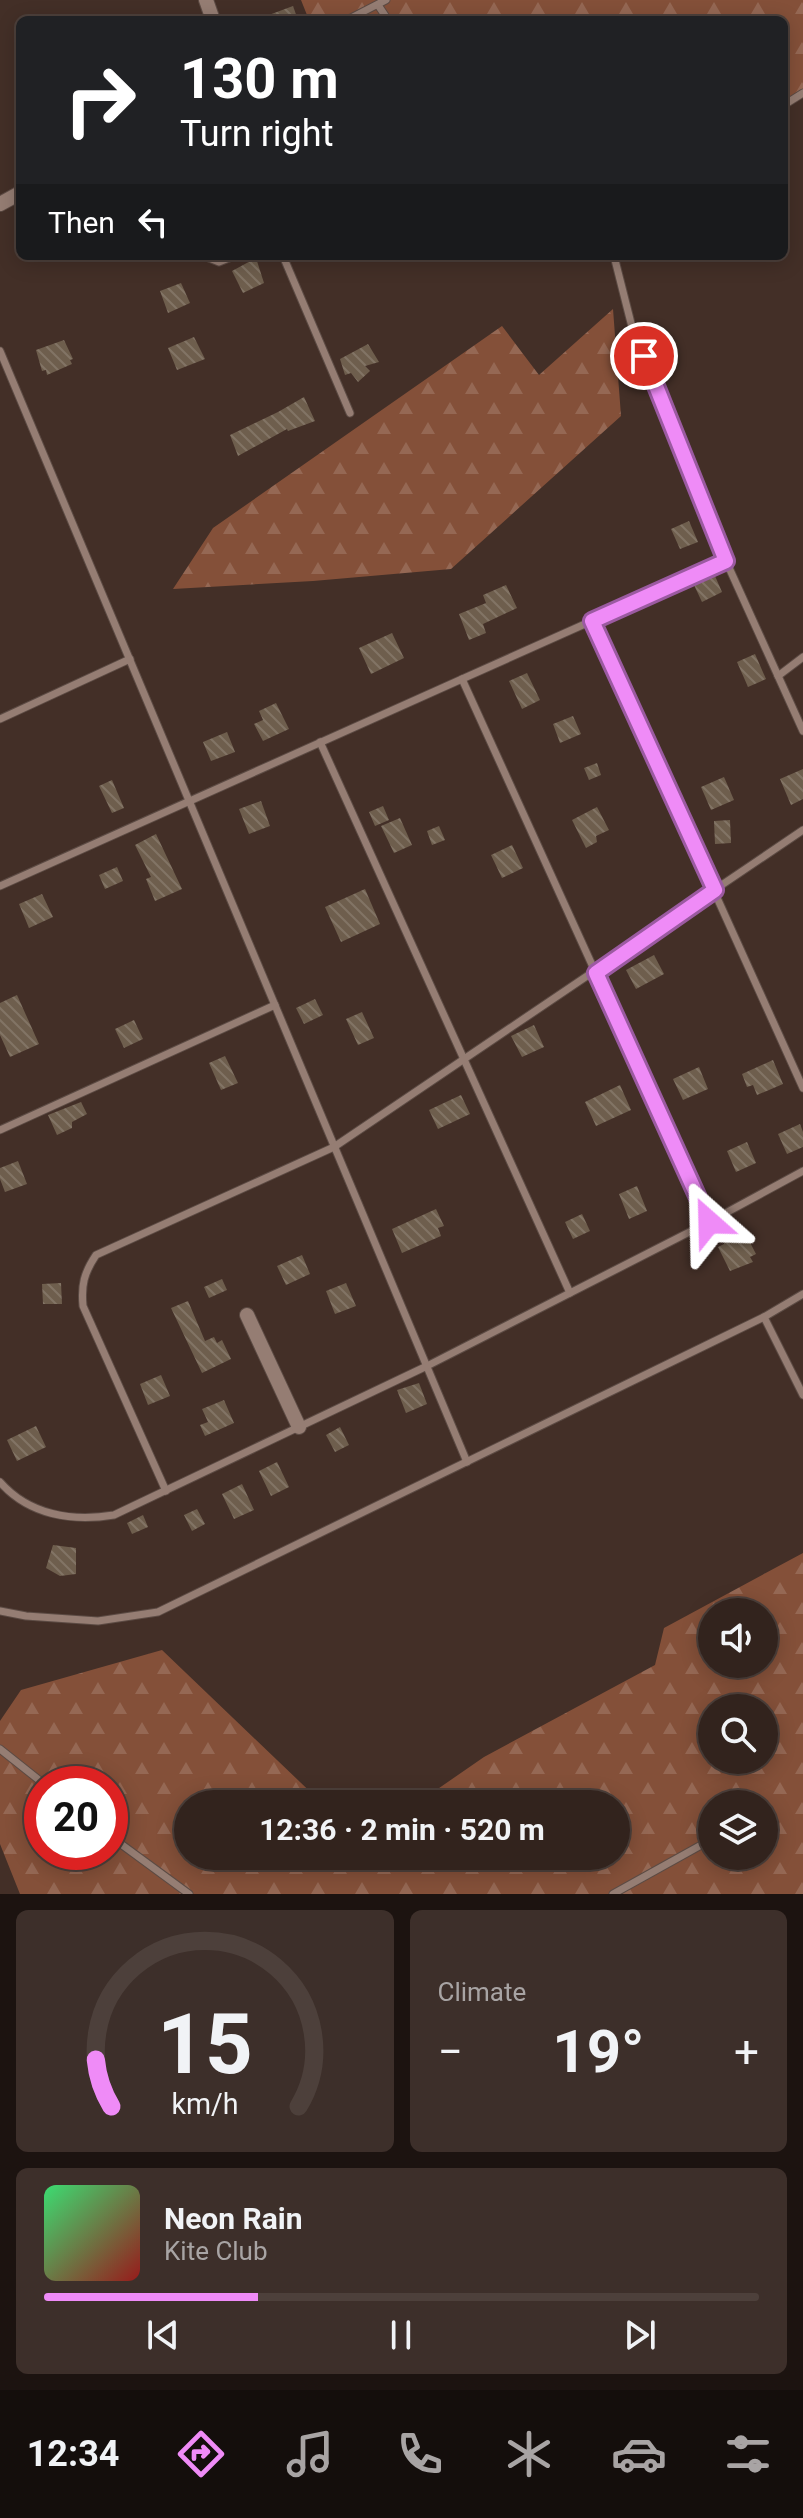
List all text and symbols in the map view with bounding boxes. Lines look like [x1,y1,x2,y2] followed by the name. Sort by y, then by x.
[180,46,339,112] text: 130 m
[48,48,152,152] icon: right
[180,113,333,155] text: Turn right
[131,200,175,244] icon: left
[48,205,115,240] text: Then
[610,322,678,390] pin
[622,334,666,378] icon: arrive
[667,1180,751,1264] position arrow
[698,1598,778,1870] map controls
[698,1598,778,1678] button: sound
[698,1694,778,1774] button: search
[24,1766,128,1870] speed limit sign: 20
[698,1790,778,1870] button: layers
[259,1812,545,1847] text: 12:36 · 2 min · 520 m
[438,1977,526,2007] text: Climate
[157,1996,252,2093] text: 15
[552,2016,644,2087] text: 19°
[438,2026,463,2078] text: −
[734,2026,759,2078] text: +
[171,2087,238,2121] text: km/h
[164,2201,303,2236] text: Neon Rain
[164,2236,268,2266] text: Kite Club
[141,2313,185,2357] icon: previous
[379,2313,423,2357] icon: pause
[618,2313,662,2357] icon: next
[173,2426,229,2482] icon: directions
[282,2426,338,2482] icon: music
[392,2426,448,2482] icon: phone
[501,2426,557,2482] icon: climate
[611,2426,667,2482] icon: car
[720,2426,776,2482] icon: filters
[27,2433,119,2475] text: 12:34

